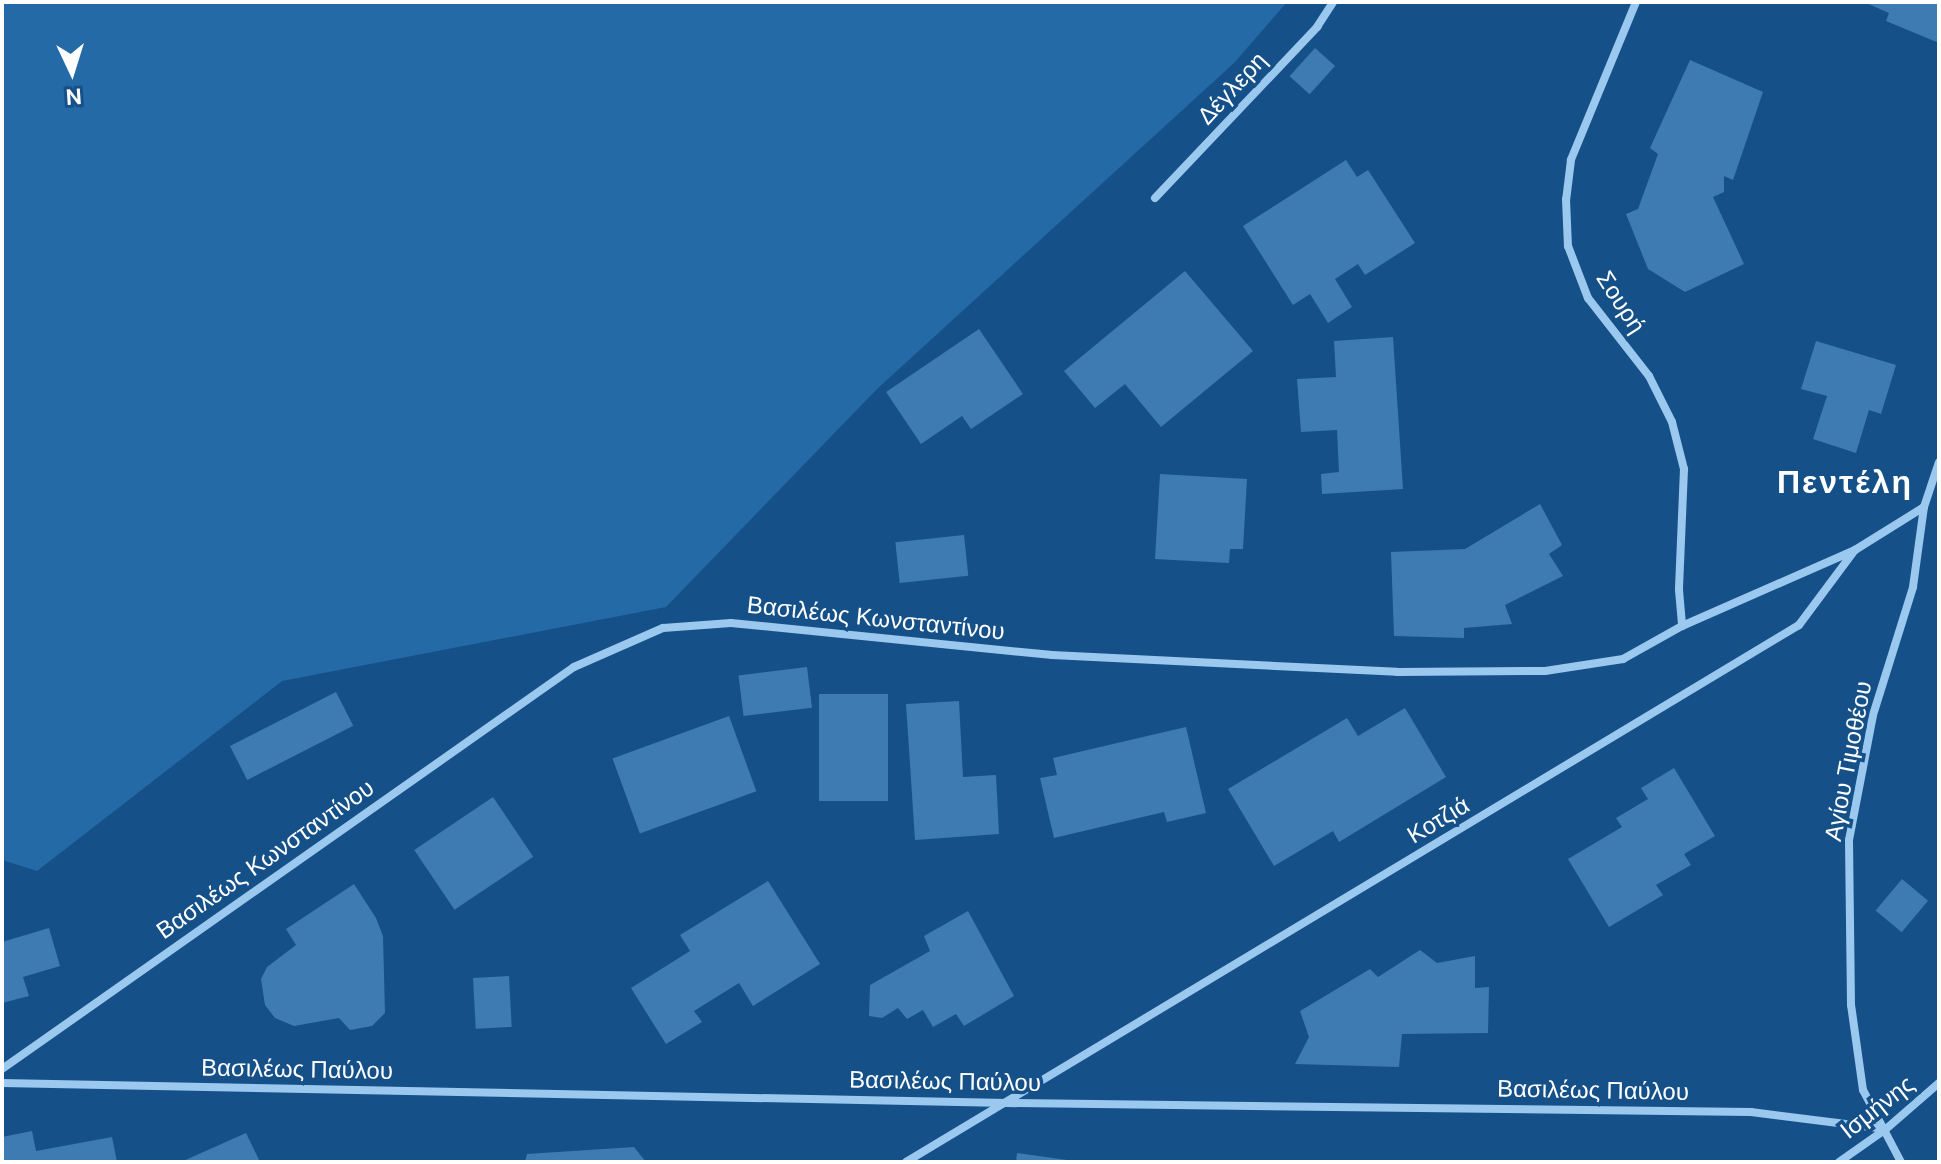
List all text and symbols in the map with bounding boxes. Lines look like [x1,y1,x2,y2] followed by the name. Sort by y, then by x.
[32,32,112,112] north arrow
[1191,46,1273,130] street label: Δέγλερη
[65,81,83,111] text: N
[1590,266,1652,338] street label: Σουρή
[1777,463,1913,501] district label: Πεντέλη
[746,590,1006,646] street label: Βασιλέως Κωνσταντίνου
[1818,678,1878,844] street label: Αγίου Τιμοθέου
[151,773,379,945] street label: Βασιλέως Κωνσταντίνου
[1402,790,1474,850] street label: Κοτζιά
[201,1053,393,1085] street label: Βασιλέως Παύλου
[849,1065,1041,1097] street label: Βασιλέως Παύλου
[1834,1069,1920,1145] street label: Ισμήνης
[1497,1074,1689,1106] street label: Βασιλέως Παύλου

